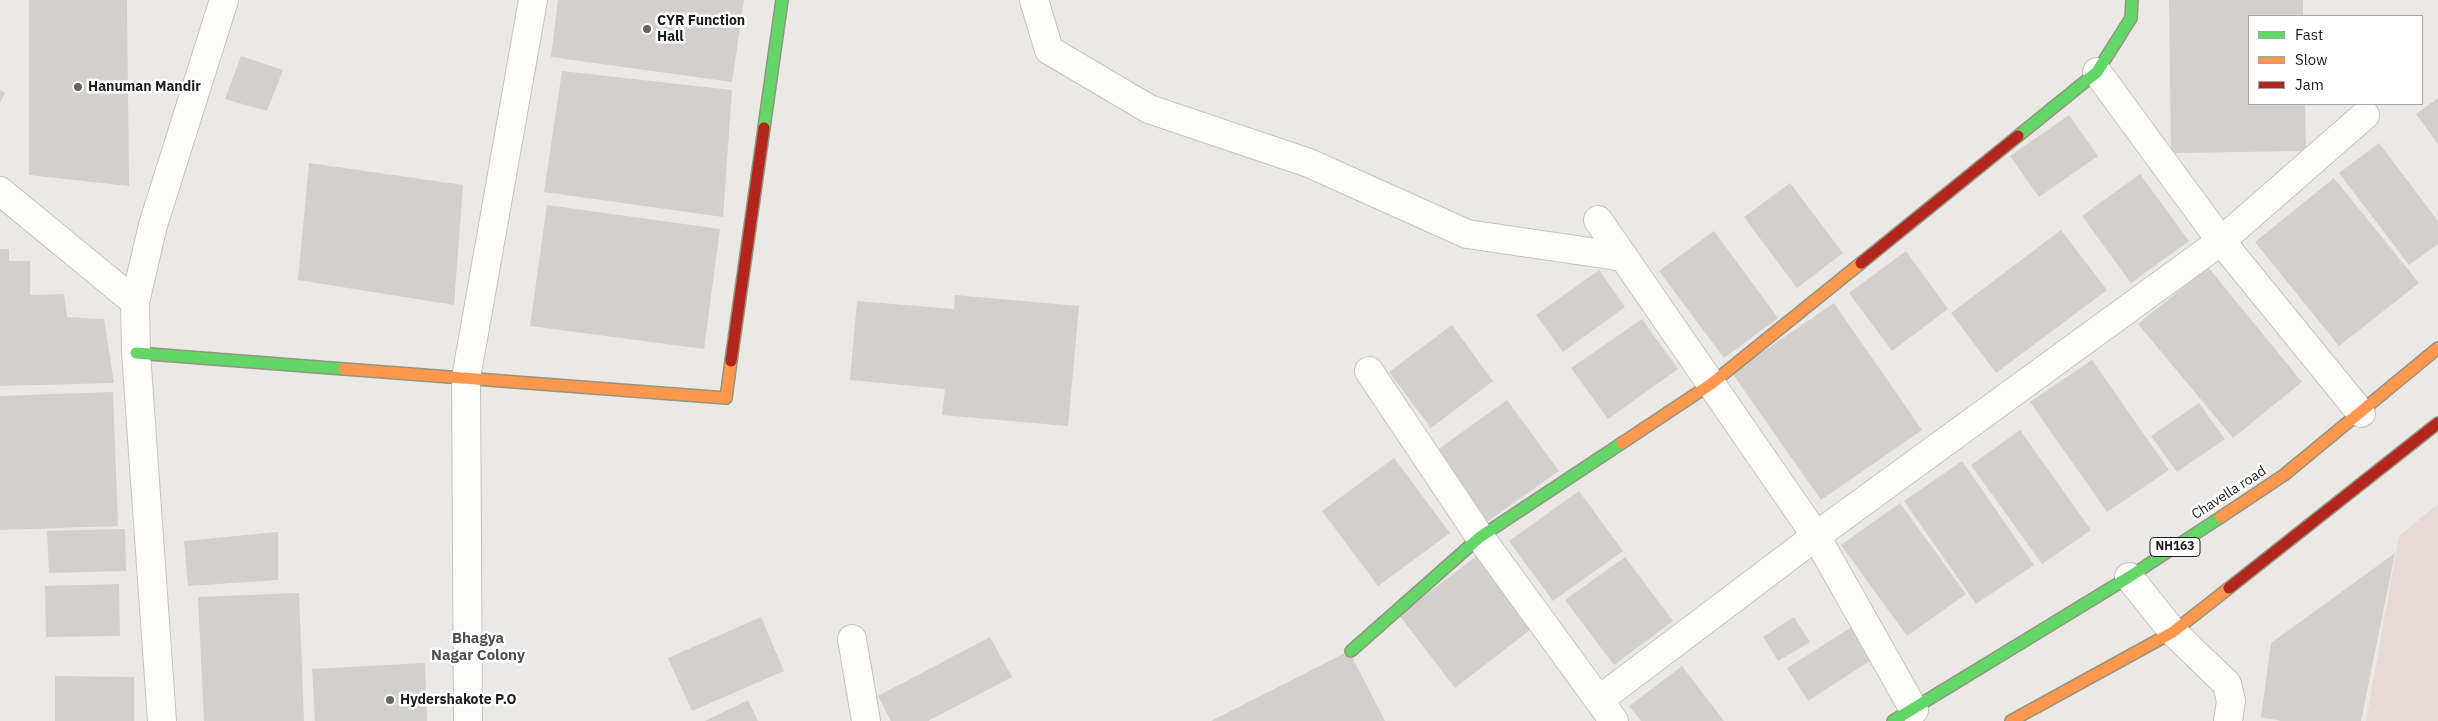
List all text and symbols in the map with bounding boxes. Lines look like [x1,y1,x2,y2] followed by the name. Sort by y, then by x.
[657,13,745,46] place label: CYR Function Hall
[2248,15,2423,105] legend
[641,23,653,35] marker: CYR Function Hall
[2295,25,2323,44] text: Fast
[2295,50,2328,69] text: Slow
[2295,75,2324,94] text: Jam
[88,79,201,95] place label: Hanuman Mandir
[72,81,84,93] marker: Hanuman Mandir
[2189,463,2269,523] street label: Chavella road
[2150,538,2200,556] road number: NH163
[431,630,525,665] district label: Bhagya Nagar Colony
[400,692,516,708] place label: Hydershakote P.O
[384,694,396,706] marker: Hydershakote P.O

